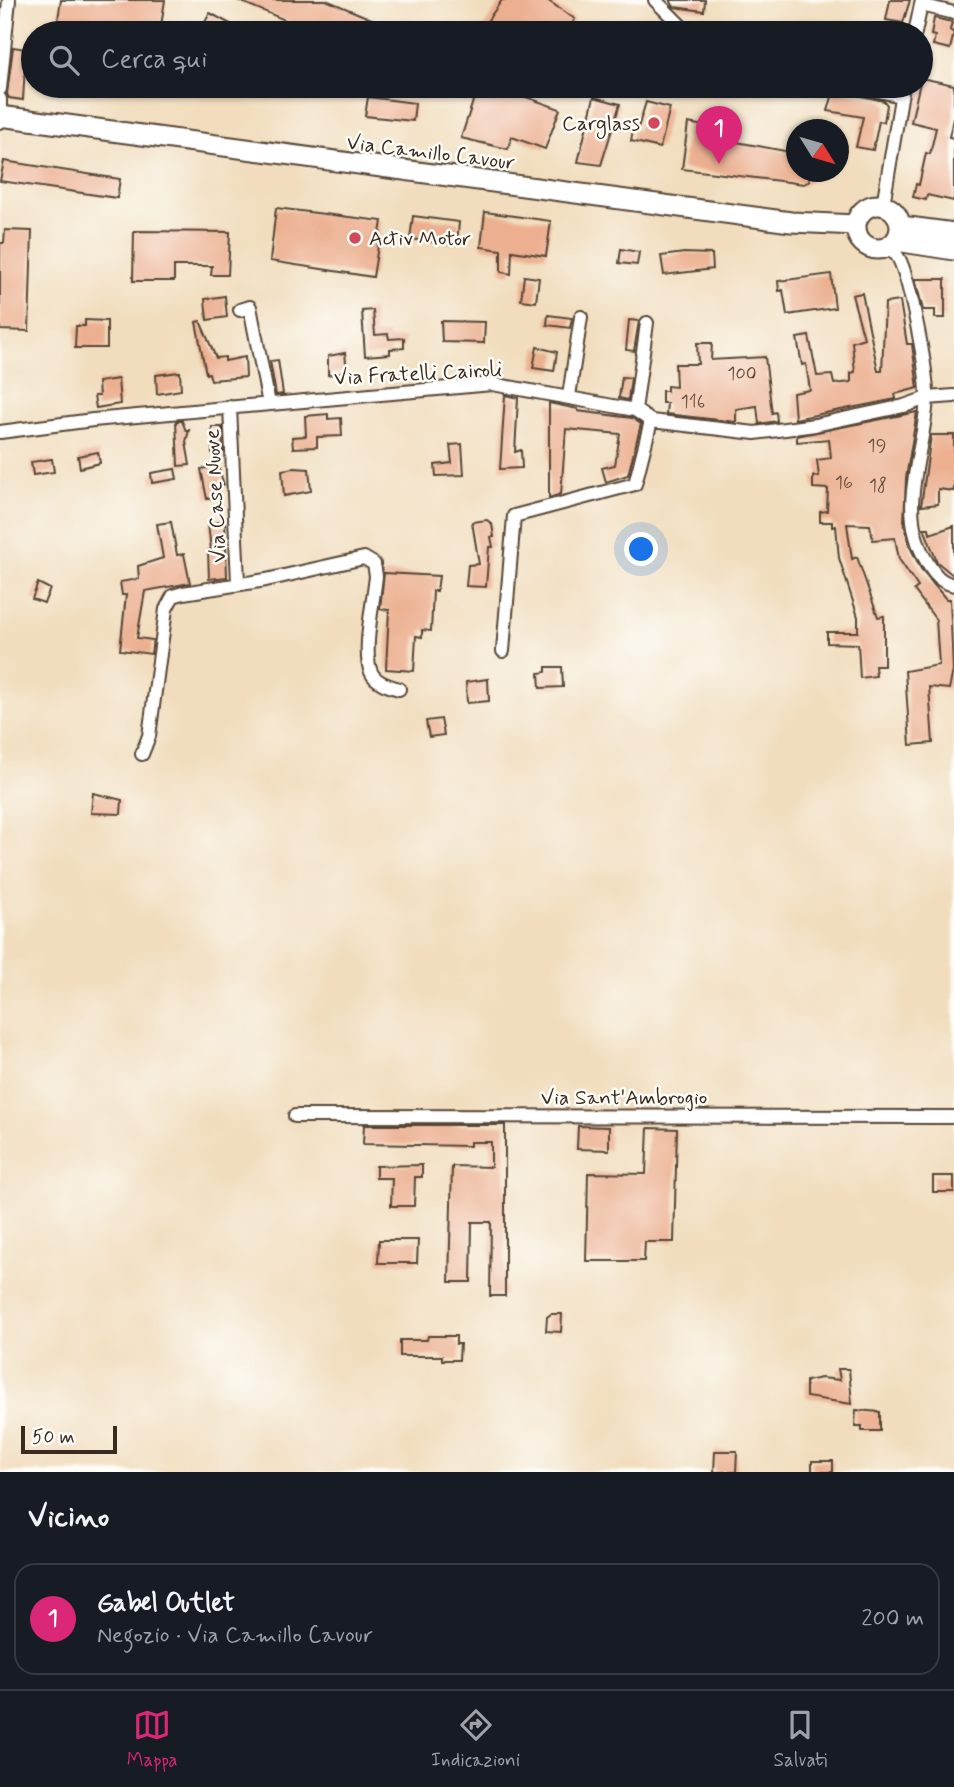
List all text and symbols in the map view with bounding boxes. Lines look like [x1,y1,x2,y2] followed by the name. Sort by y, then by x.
[21,21,933,98] search box
[45,41,83,79] icon: search
[101,43,207,77] text: Cerca qui
[696,106,742,164] pin: 1
[562,110,640,139] place label: Carglass
[646,115,662,131] marker: Carglass
[786,119,849,182] north arrow
[345,129,517,177] street label: Via Camillo Cavour
[369,225,471,253] place label: Activ Motor
[347,230,363,246] marker: Activ Motor
[333,356,503,392] street label: Via Fratelli Cairoli
[727,362,757,386] house number: 100
[681,390,705,414] house number: 116
[199,428,233,564] street label: Via Case Nuove
[868,434,886,458] house number: 19
[835,471,853,495] house number: 16
[869,474,887,498] house number: 18
[624,532,658,566] your location
[541,1084,707,1112] street label: Via Sant'Ambrogio
[21,1423,117,1455] scale bar
[32,1425,75,1450] text: 50 m
[28,1498,109,1537] text: Vicino
[97,1587,235,1621] text: Gabel Outlet
[48,1604,58,1634] text: 1
[861,1604,924,1634] text: 200 m
[97,1621,373,1651] text: Negozio · Via Camillo Cavour
[127,1706,178,1773] tab: Mappa
[431,1706,520,1773] tab: Indicazioni
[774,1706,827,1773] tab: Salvati

